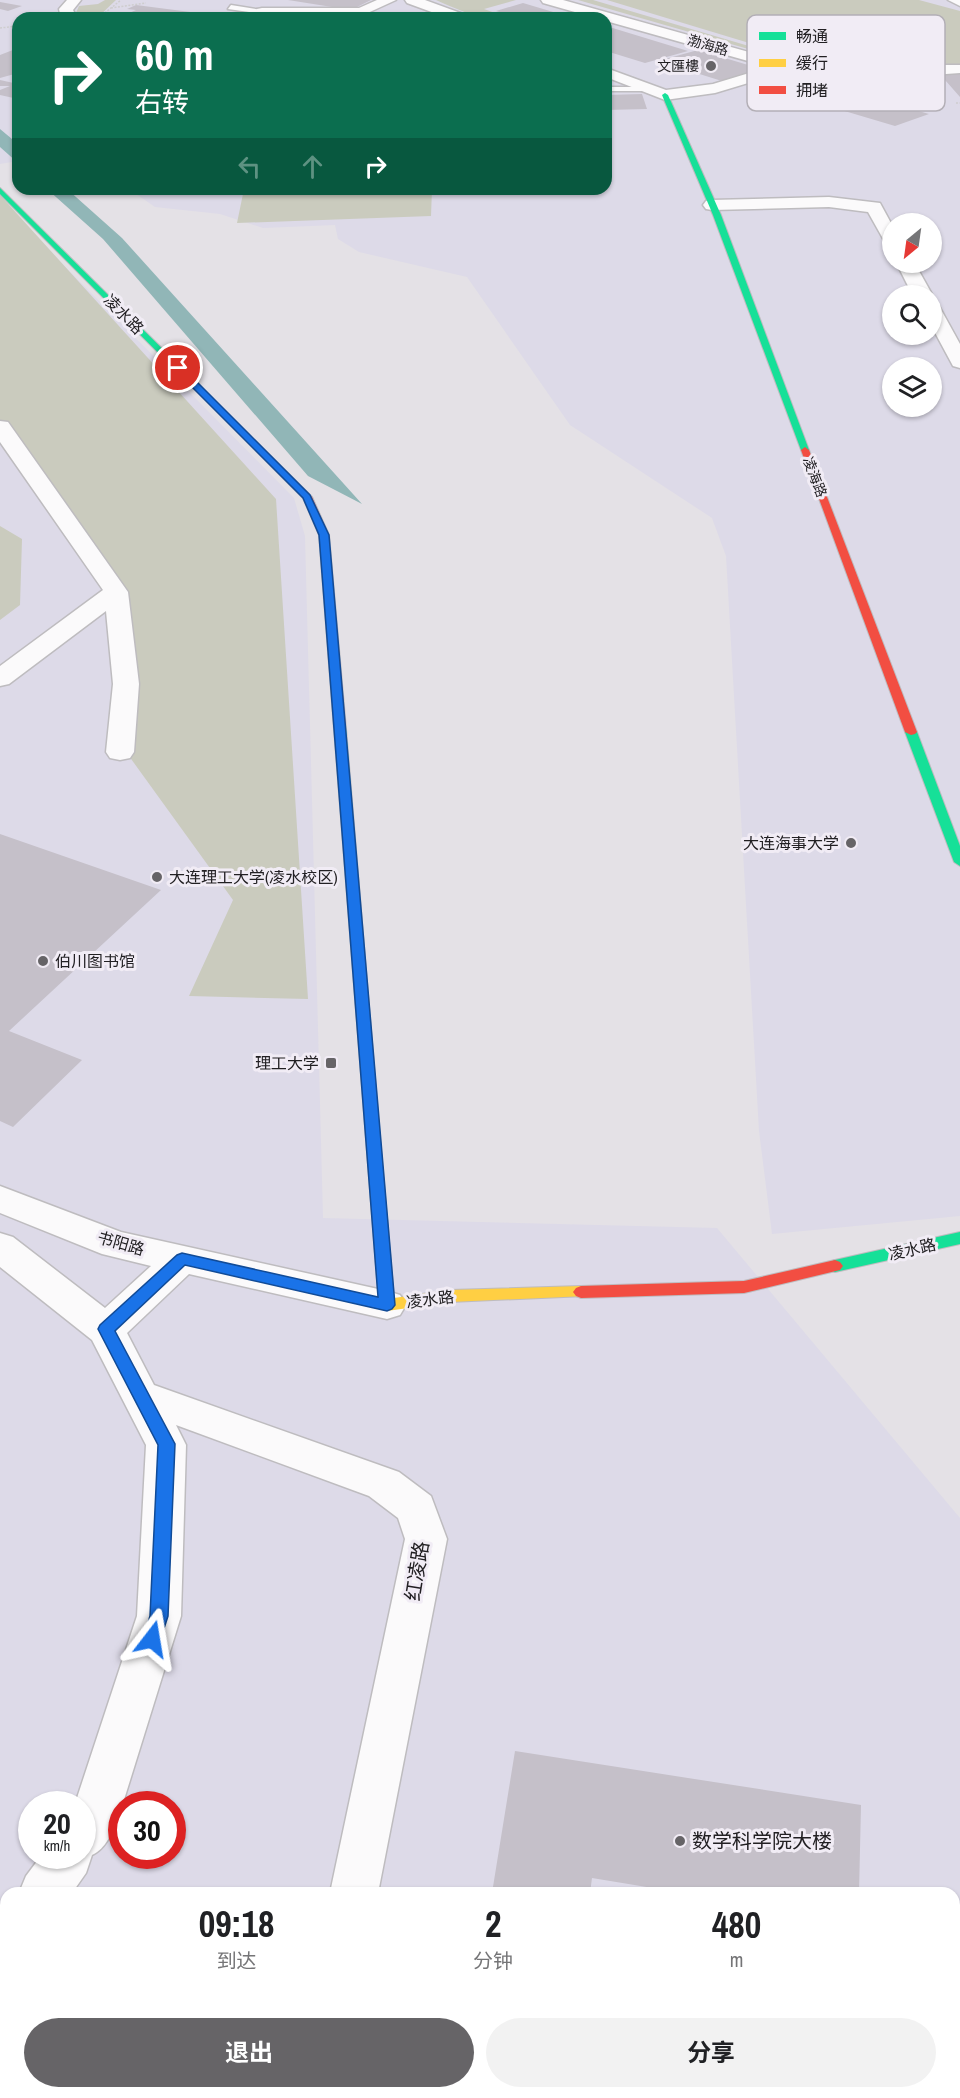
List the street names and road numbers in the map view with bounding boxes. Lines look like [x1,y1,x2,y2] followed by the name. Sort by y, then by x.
[685,31,731,59] street label: 渤海路
[99,289,149,339] street label: 凌水路
[799,454,831,500] street label: 凌海路
[95,1226,147,1260] street label: 书阳路
[886,1233,938,1265] street label: 凌水路
[405,1285,455,1313] street label: 凌水路
[398,1539,435,1603] street label: 红凌路

